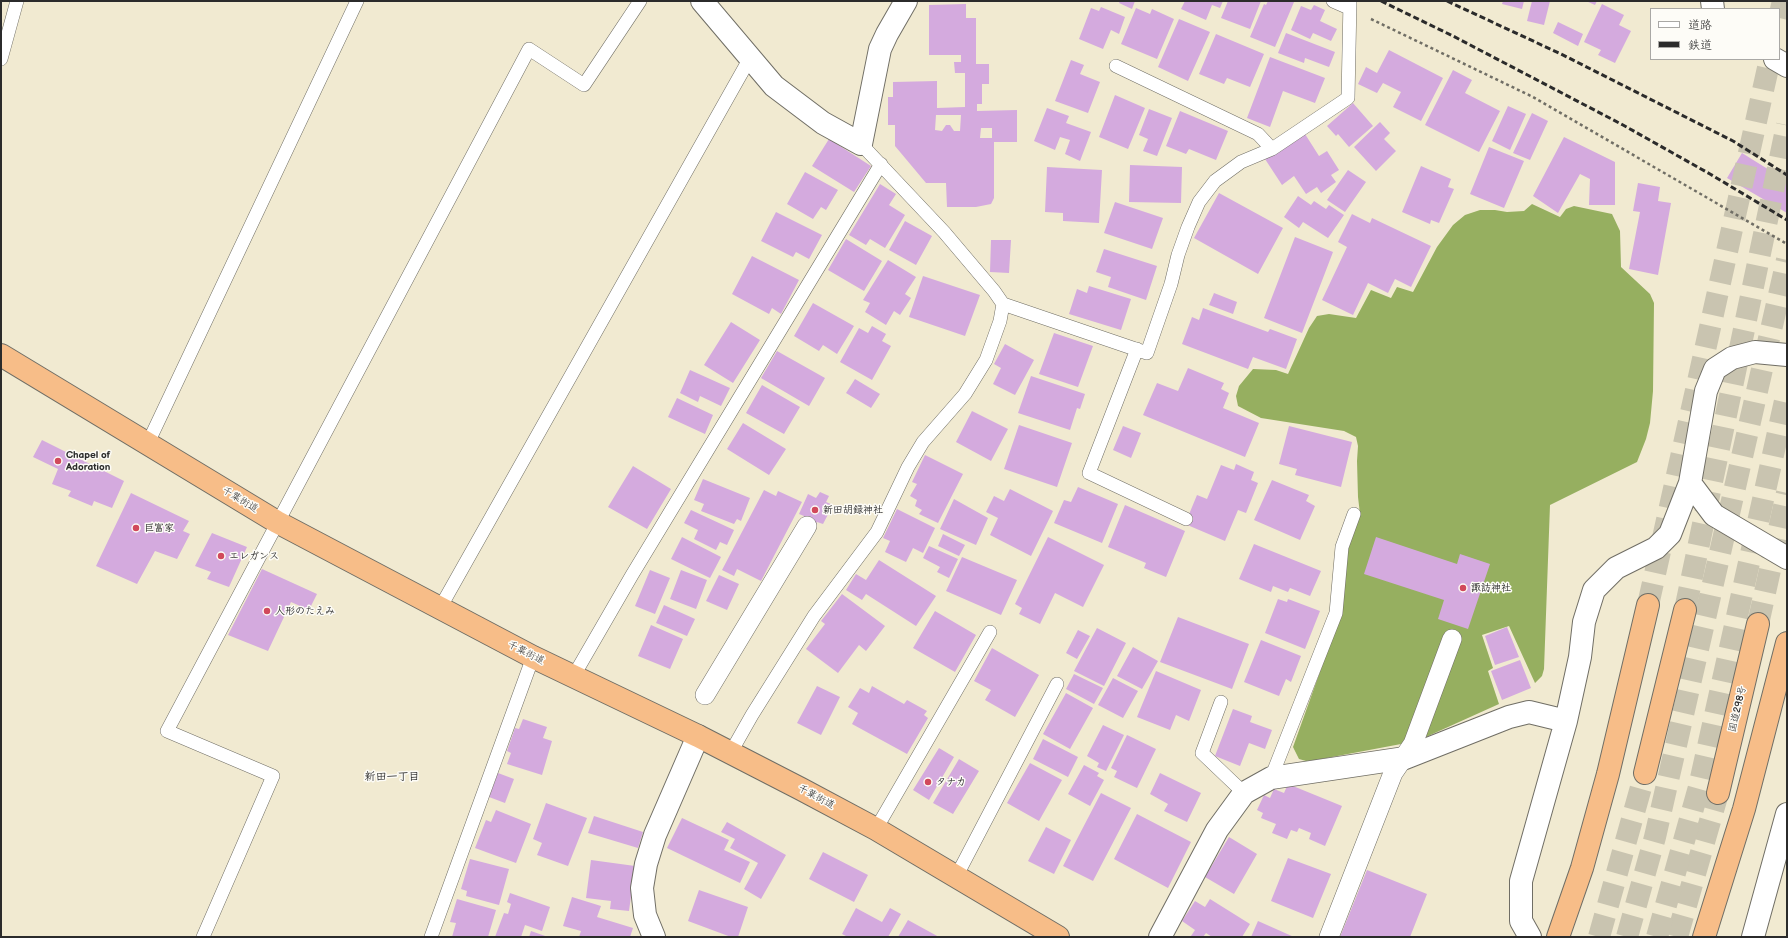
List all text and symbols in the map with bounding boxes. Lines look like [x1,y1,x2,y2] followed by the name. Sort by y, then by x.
[1650,8,1780,60] legend
[1688,18,1712,33] text: 道路
[1688,38,1712,53] text: 鉄道
[66,449,110,472] place label: Chapel of Adoration
[53,456,63,466] marker: Chapel of Adoration
[220,485,260,515] street label: 千葉街道
[823,504,883,516] place label: 新田胡録神社
[810,505,820,515] marker: 新田胡録神社
[144,522,174,534] place label: 巨富家
[131,523,141,533] marker: 巨富家
[229,550,279,562] place label: エレガンス
[216,551,226,561] marker: エレガンス
[1471,582,1511,594] place label: 諏訪神社
[1458,583,1468,593] marker: 諏訪神社
[275,605,335,617] place label: 人形のたえみ
[262,606,272,616] marker: 人形のたえみ
[505,639,547,667] street label: 千葉街道
[1727,685,1749,733] street label: 国道298号
[365,770,419,784] district label: 新田一丁目
[936,776,966,788] place label: タナカ
[923,777,933,787] marker: タナカ
[796,782,836,812] street label: 千葉街道

